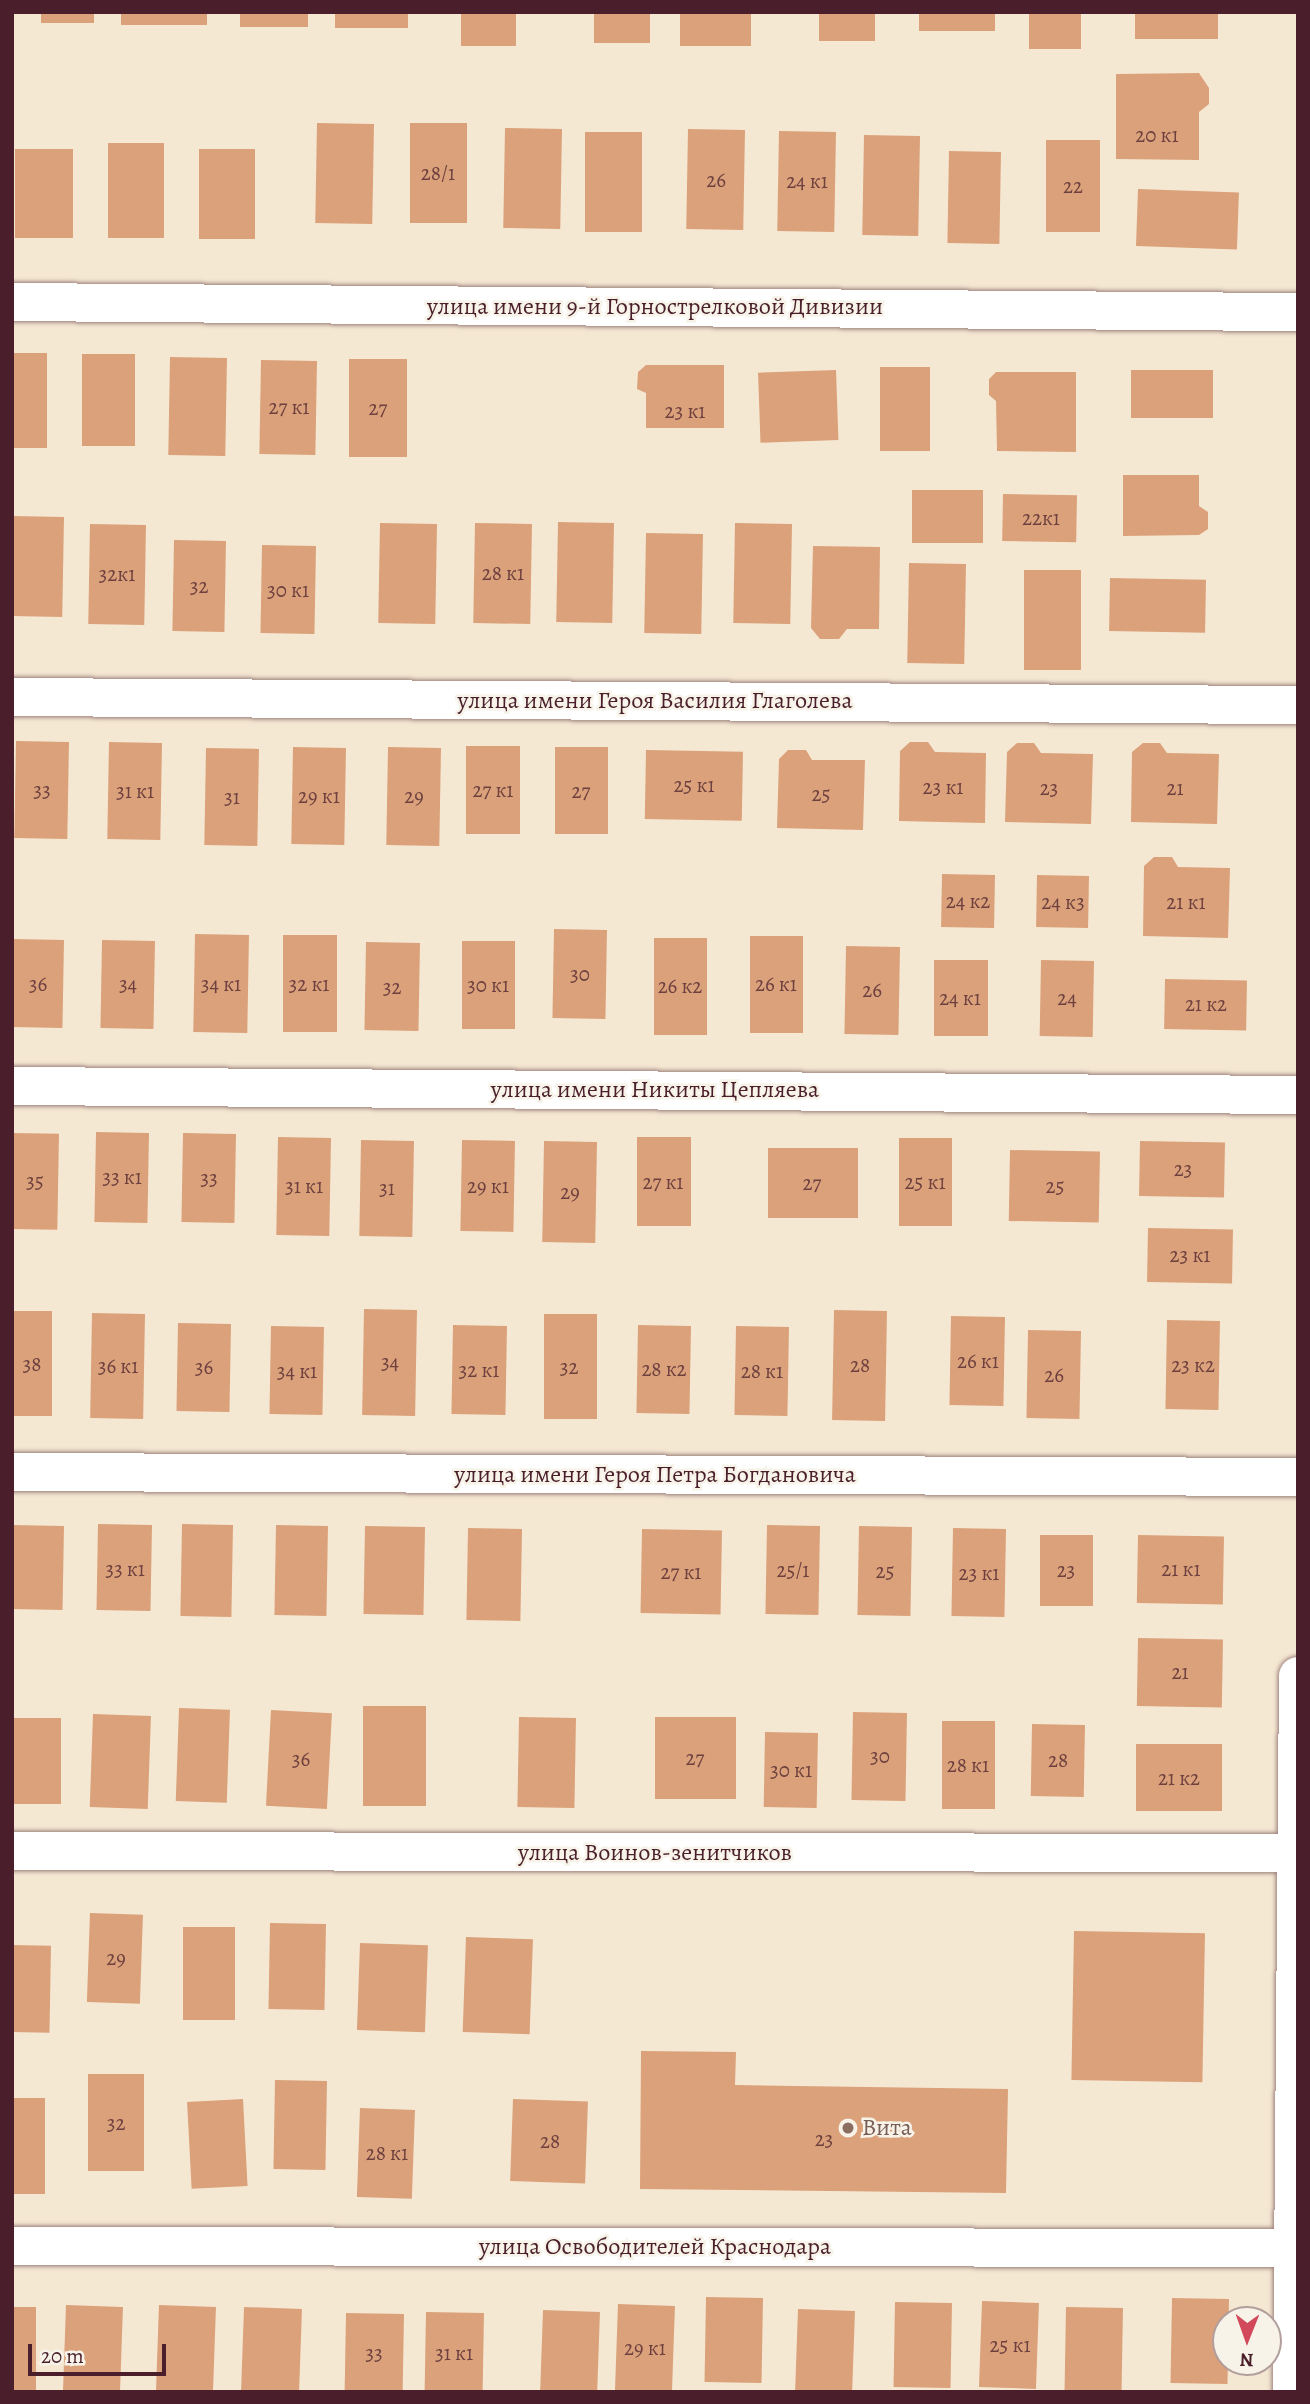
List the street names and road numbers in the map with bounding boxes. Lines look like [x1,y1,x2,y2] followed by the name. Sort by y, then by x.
[427,293,883,321] street label: улица имени 9-й Горнострелковой Дивизии
[458,687,852,715] street label: улица имени Героя Василия Глаголева
[491,1076,819,1104] street label: улица имени Никиты Цепляева
[454,1461,856,1489] street label: улица имени Героя Петра Богдановича
[518,1839,792,1867] street label: улица Воинов-зенитчиков
[479,2233,831,2261] street label: улица Освободителей Краснодара

